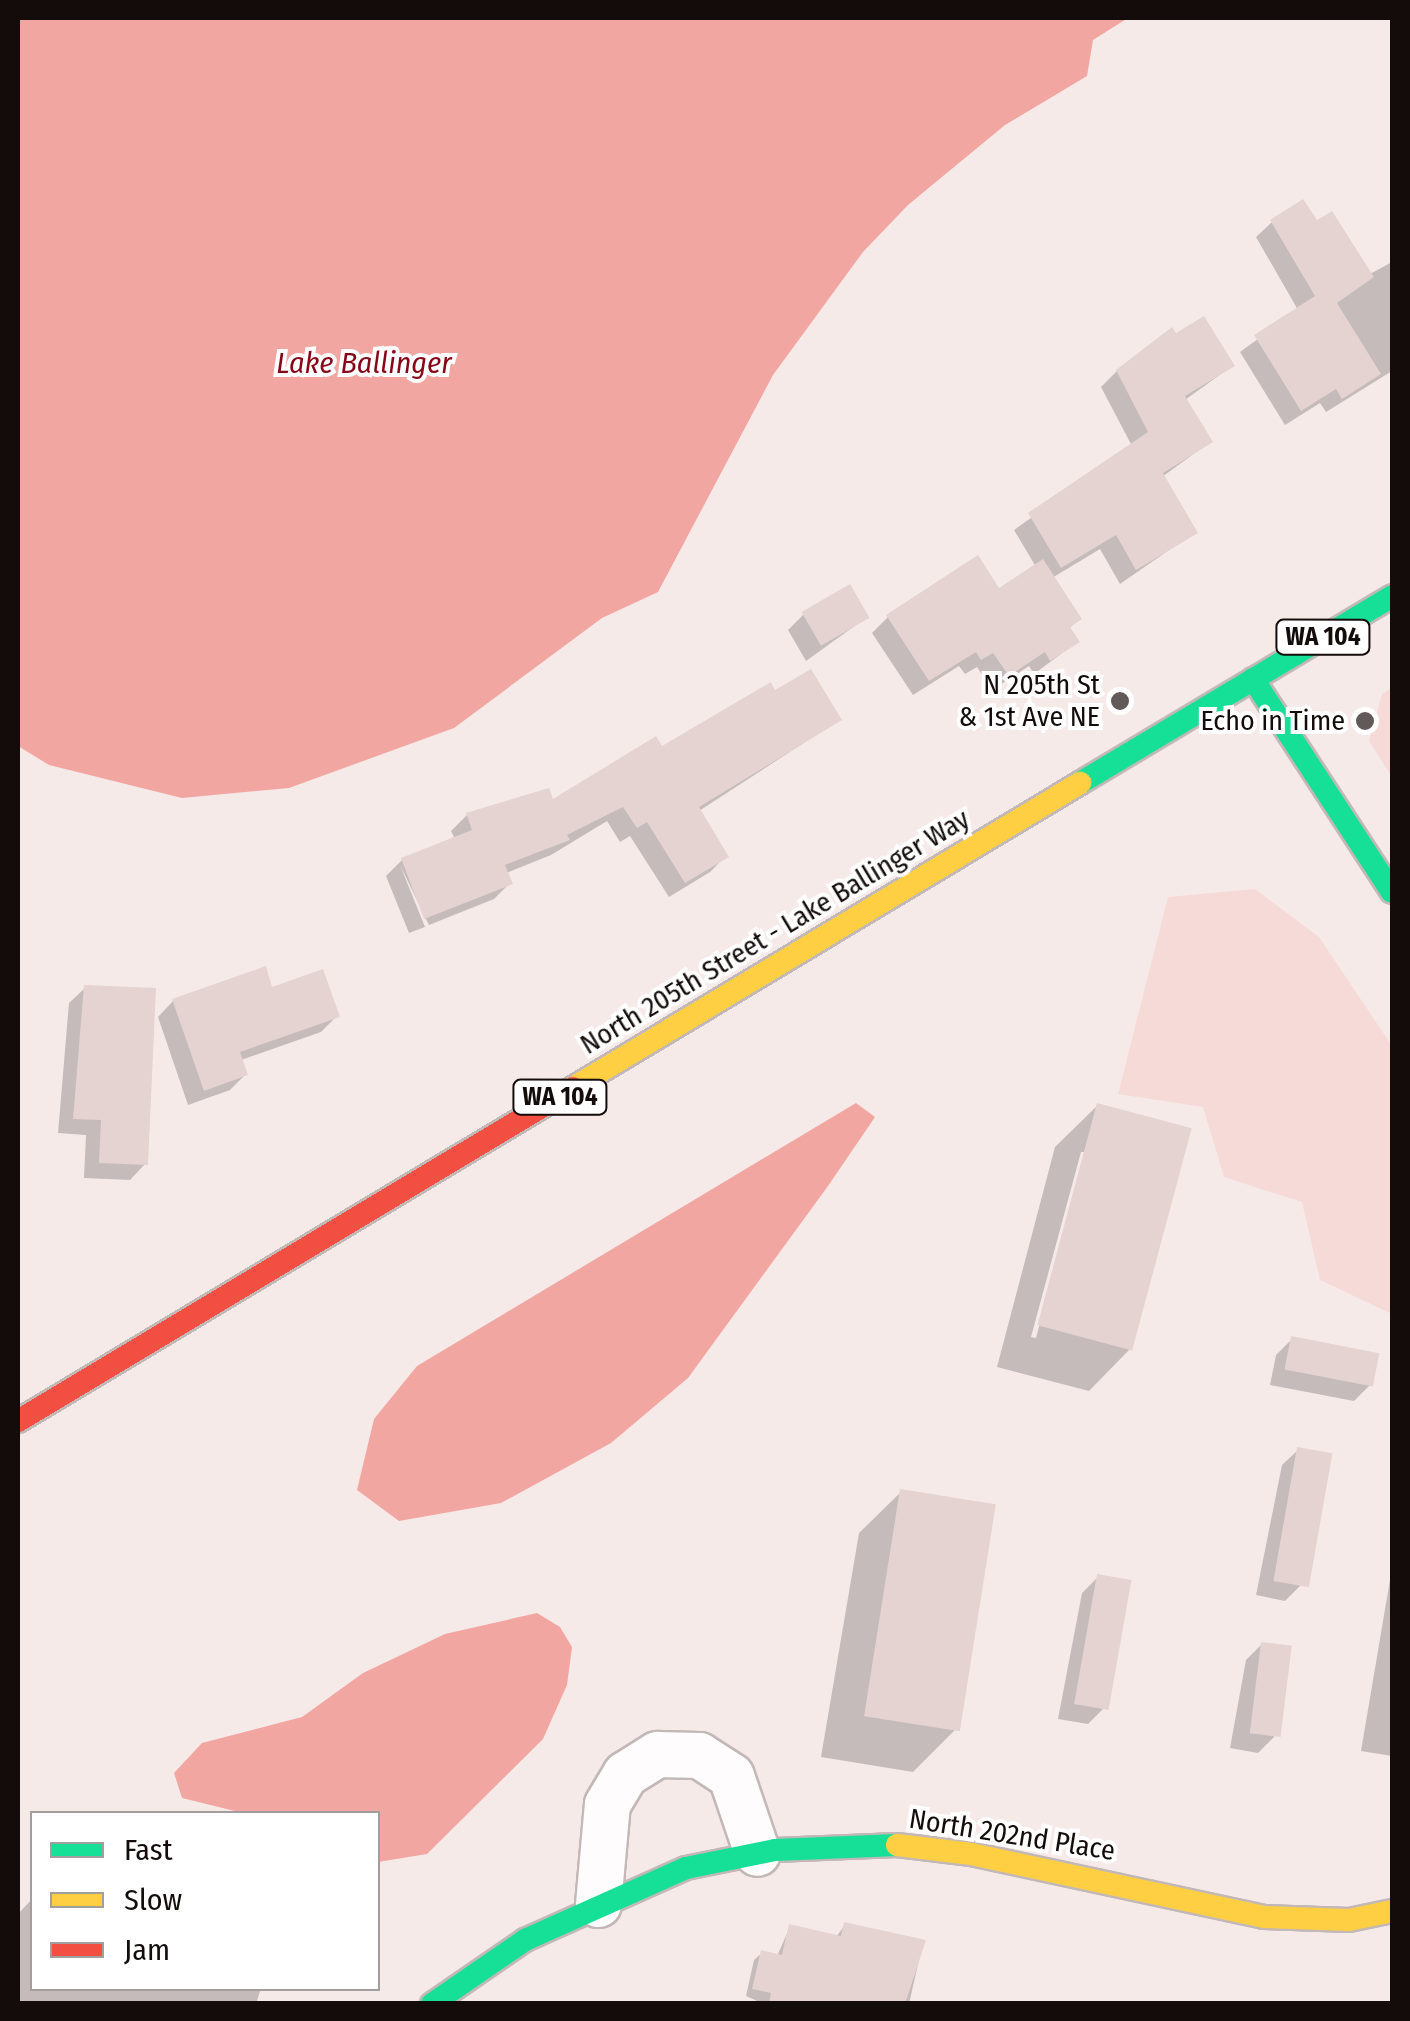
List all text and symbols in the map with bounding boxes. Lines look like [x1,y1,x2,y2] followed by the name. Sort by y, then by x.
[276,345,452,381] water label: Lake Ballinger
[1273,617,1373,657] road number: WA 104
[959,668,1100,734] place label: N 205th St & 1st Ave NE
[1109,690,1131,712] marker: N 205th St & 1st Ave NE
[1201,704,1345,738] place label: Echo in Time
[1354,710,1376,732] marker: Echo in Time
[574,802,976,1062] street label: North 205th Street - Lake Ballinger Way
[510,1077,610,1117] road number: WA 104
[907,1802,1117,1868] street label: North 202nd Place
[30,1811,380,1991] legend
[124,1832,172,1868] text: Fast
[124,1882,182,1918] text: Slow
[124,1932,170,1968] text: Jam

